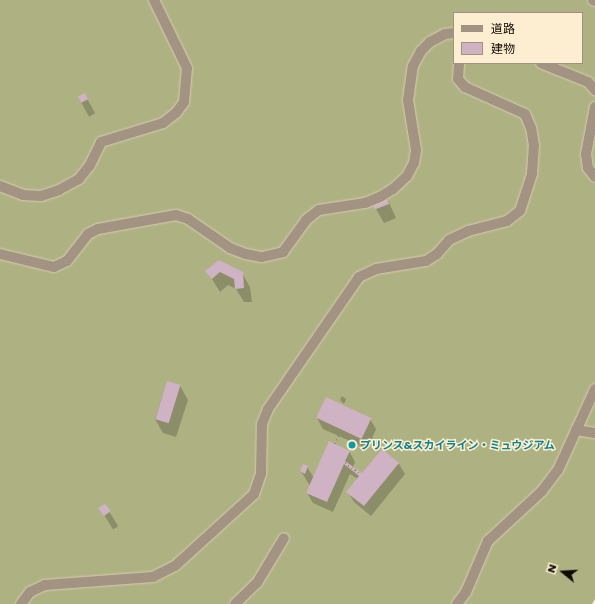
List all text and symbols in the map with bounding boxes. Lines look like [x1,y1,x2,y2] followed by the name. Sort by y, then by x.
[453,12,583,64] legend
[491,20,515,37] text: 道路
[491,40,515,57] text: 建物
[360,438,556,452] place label: プリンス&スカイライン・ミュウジアム
[347,440,357,450] marker: プリンス&スカイライン・ミュウジアム
[543,552,583,592] north arrow
[543,562,560,575] text: N

